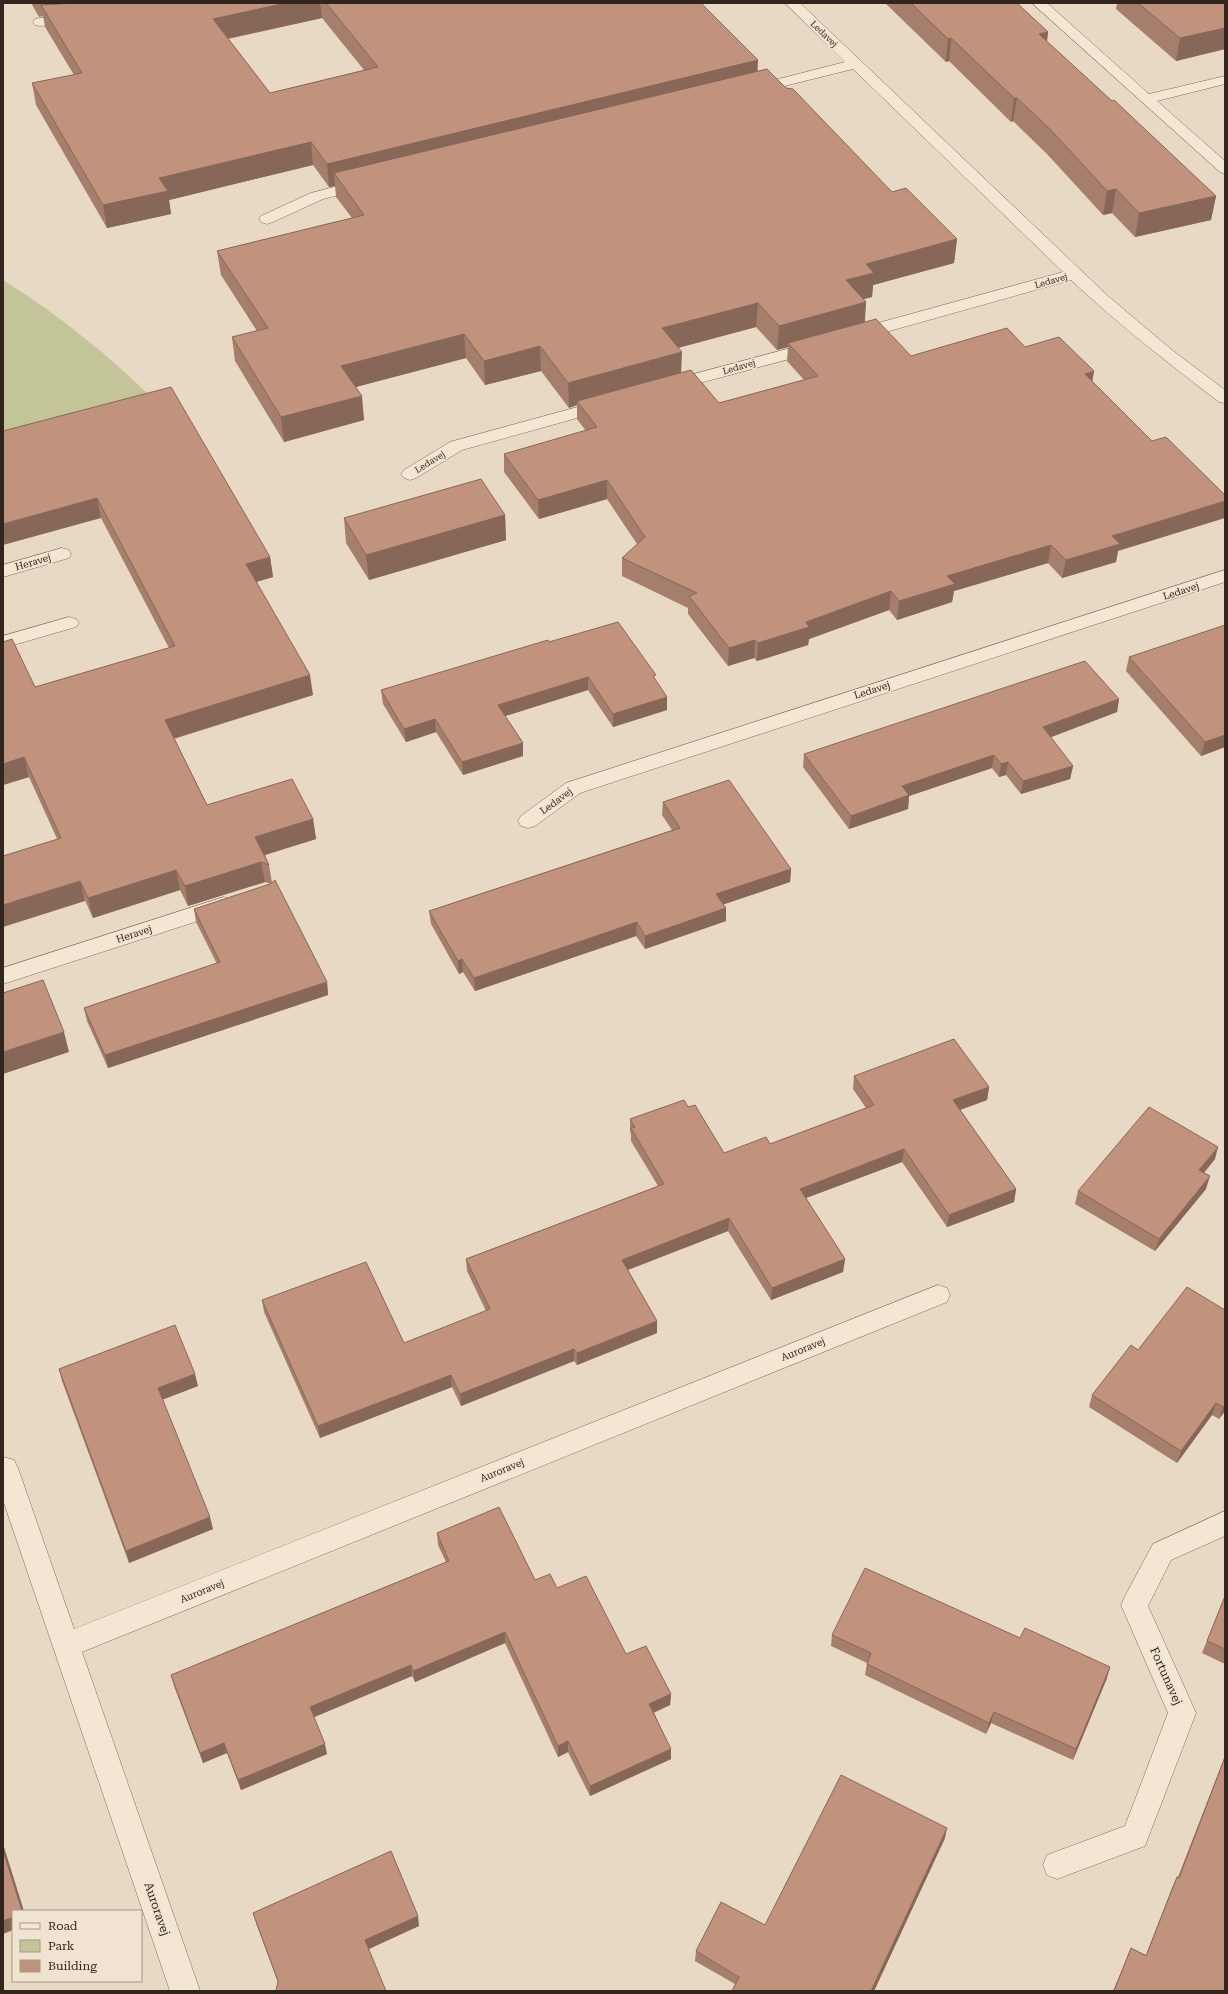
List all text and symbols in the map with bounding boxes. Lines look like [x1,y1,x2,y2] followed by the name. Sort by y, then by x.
[808,19,840,49] street label: Ledavej
[1033,272,1069,290] street label: Ledavej
[721,358,757,376] street label: Ledavej
[413,449,447,475] street label: Ledavej
[14,552,52,572] street label: Heravej
[1162,580,1201,602] street label: Ledavej
[853,679,892,701] street label: Ledavej
[538,786,574,816] street label: Ledavej
[115,923,153,945] street label: Heravej
[779,1335,827,1363] street label: Auroravej
[478,1456,526,1484] street label: Auroravej
[178,1577,226,1605] street label: Auroravej
[1147,1645,1185,1707] street label: Fortunavej
[141,1880,173,1938] street label: Auroravej
[12,1910,142,1982] legend
[48,1919,78,1933] text: Road
[48,1939,75,1953] text: Park
[48,1959,97,1973] text: Building

